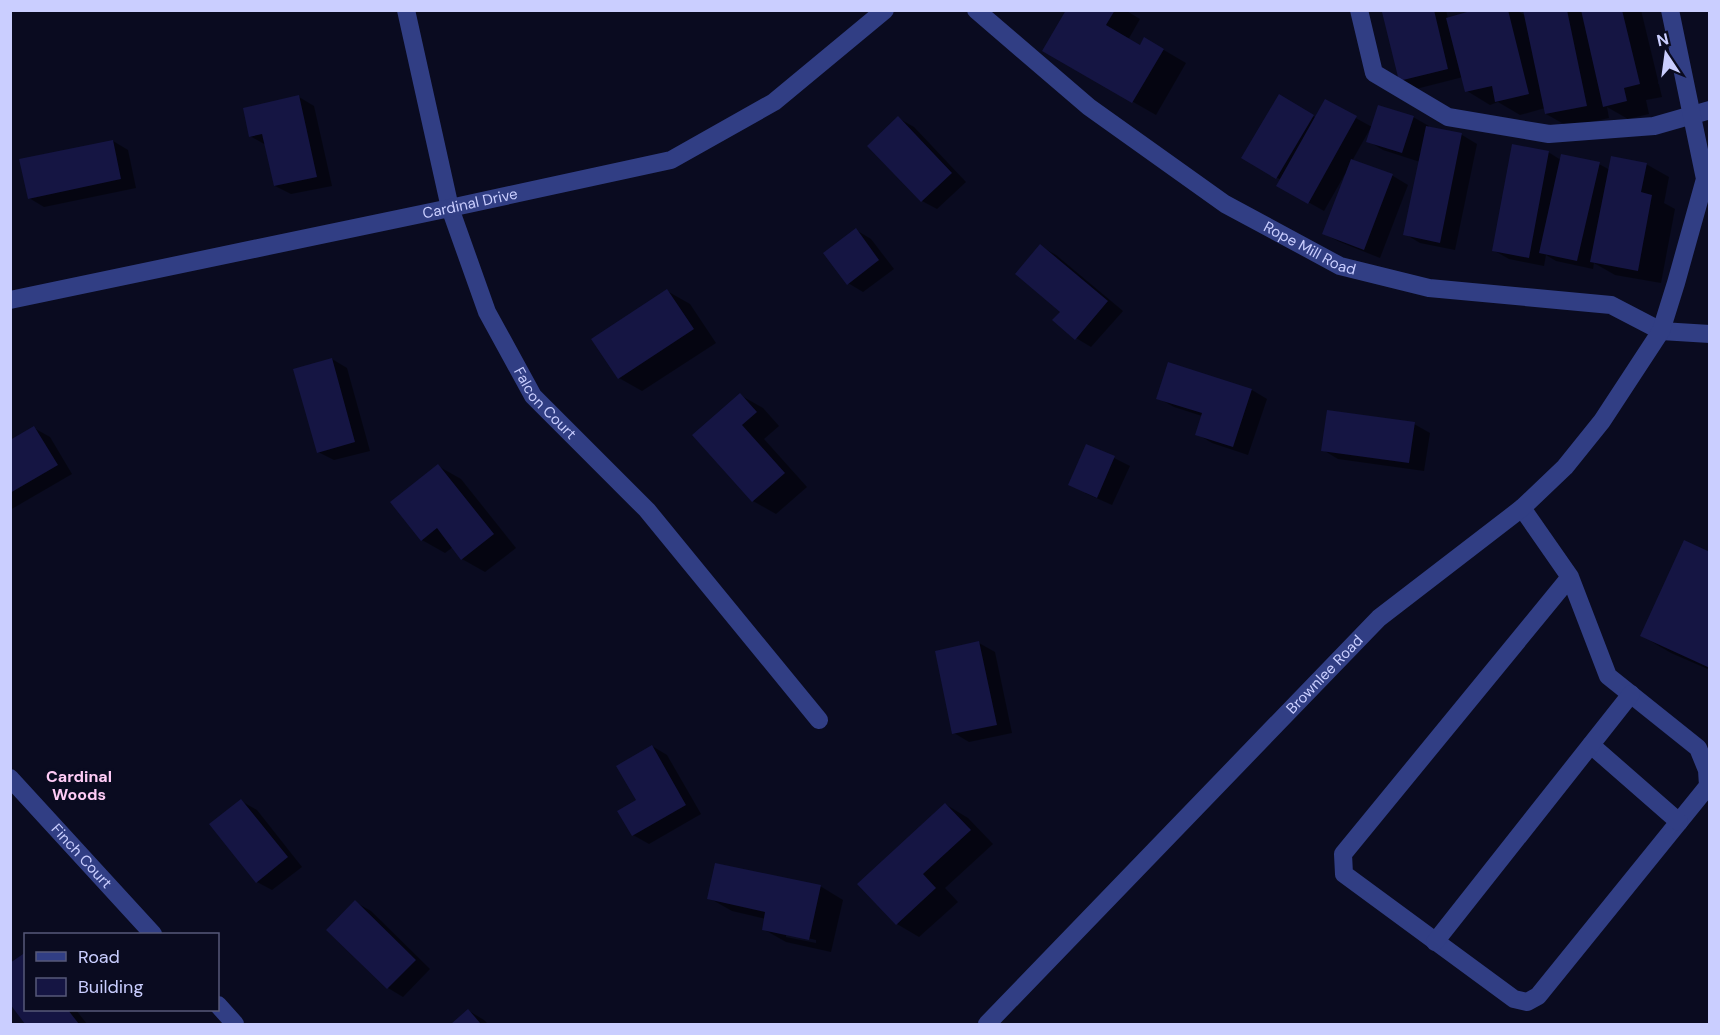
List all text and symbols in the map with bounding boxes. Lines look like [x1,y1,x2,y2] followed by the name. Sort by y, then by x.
[1636,24,1696,84] north arrow
[1655,28,1671,51] text: N
[421,184,520,224] street label: Cardinal Drive
[1260,217,1358,280] street label: Rope Mill Road
[509,364,581,444] street label: Falcon Court
[1282,631,1367,718] street label: Brownlee Road
[46,766,112,805] district label: Cardinal Woods
[47,819,117,893] street label: Finch Court
[24,933,219,1011] legend
[78,945,120,969] text: Road
[78,975,143,999] text: Building

